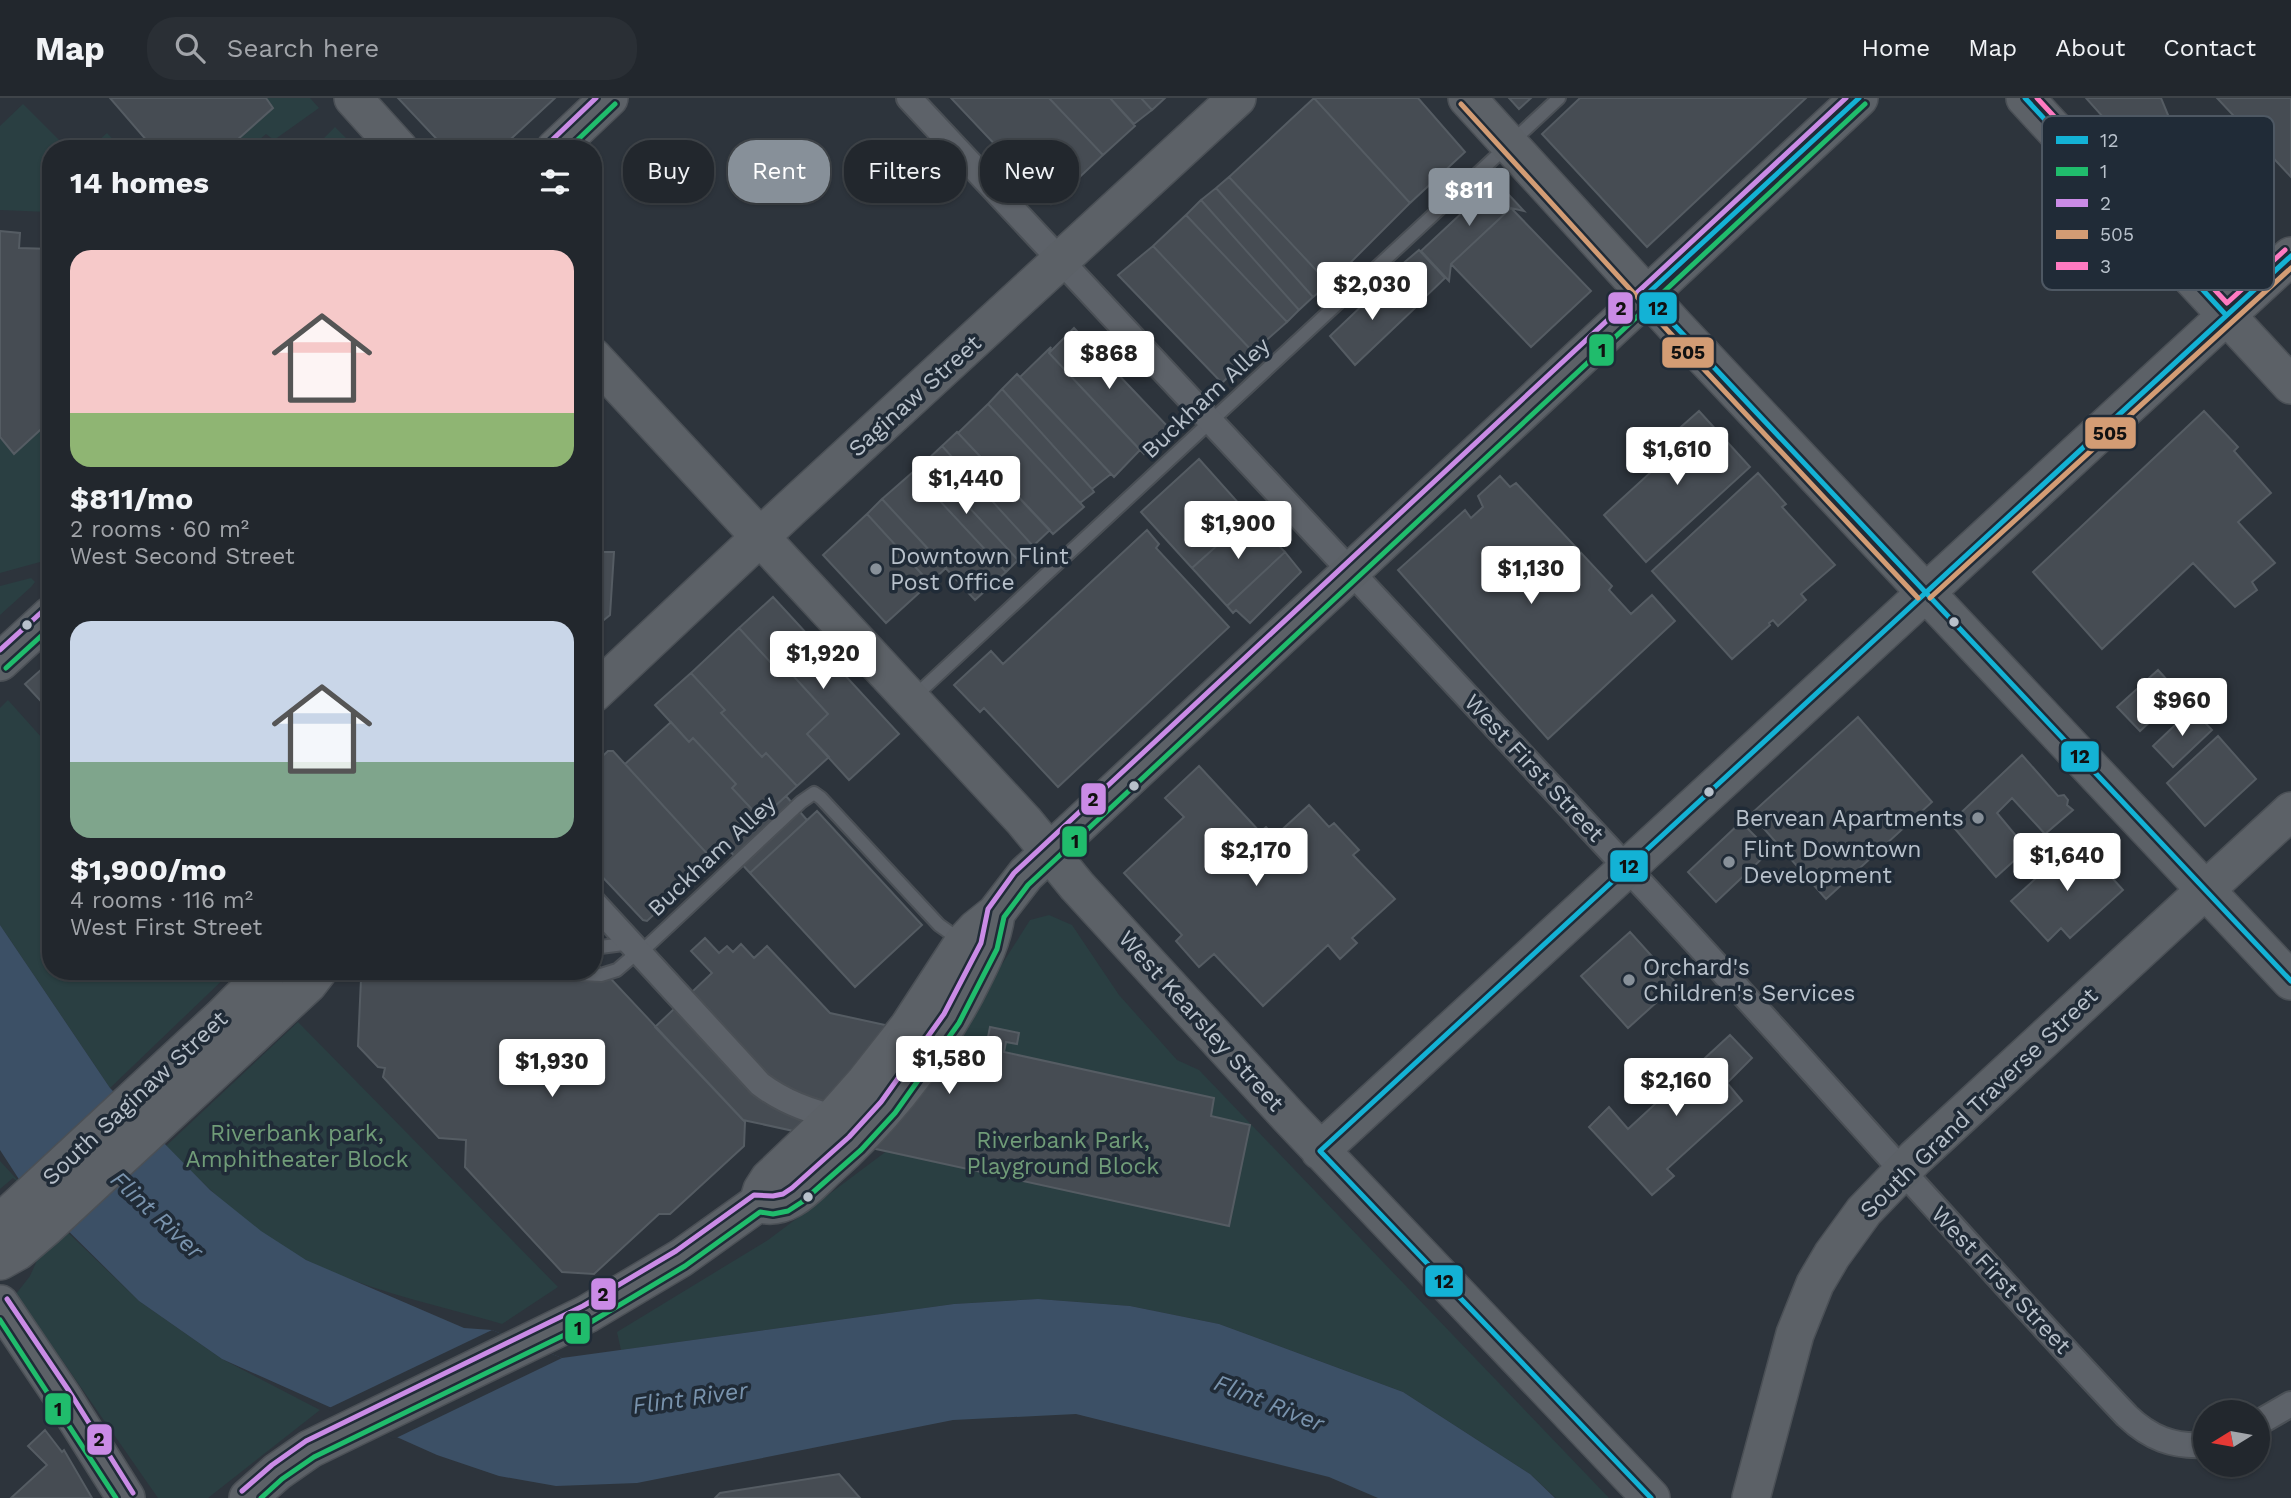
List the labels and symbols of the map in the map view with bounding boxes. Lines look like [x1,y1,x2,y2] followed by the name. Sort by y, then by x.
[2042,116,2274,290] legend
[2100,129,2119,152] text: 12
[2100,160,2107,183] text: 1
[1428,169,1510,228] pin: $811
[2100,192,2111,215] text: 2
[2100,223,2134,246] text: 505
[2100,255,2111,278] text: 3
[1315,262,1429,322] pin: $2,030
[1607,291,1634,325] line badge: 2
[1638,291,1678,325] line badge: 12
[1615,297,1627,320] text: 2
[1648,297,1668,320] text: 12
[843,329,987,462] street label: Saginaw Street
[1068,331,1150,391] pin: $868
[1136,332,1276,464] street label: Buckham Alley
[1588,333,1615,367] line badge: 1
[1661,336,1715,369] line badge: 505
[1598,339,1606,362] text: 1
[1671,341,1705,364] text: 505
[2084,416,2137,450] line badge: 505
[2093,422,2127,445] text: 505
[1620,428,1734,487] pin: $1,610
[909,456,1023,516] pin: $1,440
[1181,502,1295,561] pin: $1,900
[890,543,1069,596] place label: Downtown Flint Post Office
[1474,546,1588,606] pin: $1,130
[868,561,884,577] marker: Downtown Flint Post Office
[1947,615,1961,629] unlabelled marker
[20,618,34,632] unlabelled marker
[766,632,880,691] pin: $1,920
[2141,678,2223,738] pin: $960
[1459,689,1610,848] street label: West First Street
[2060,740,2100,773] line badge: 12
[2070,745,2090,768] text: 12
[1127,779,1141,793] unlabelled marker
[1080,782,1107,816] line badge: 2
[1702,785,1716,799] unlabelled marker
[1087,788,1099,811] text: 2
[642,790,782,922] street label: Buckham Alley
[1735,805,1964,832] place label: Bervean Apartments
[1970,810,1986,826] marker: Bervean Apartments
[1061,825,1088,858] line badge: 1
[1199,828,1313,888] pin: $2,170
[1071,830,1079,853] text: 1
[2010,834,2124,893] pin: $1,640
[1743,836,1922,889] place label: Flint Downtown Development
[1609,849,1649,883] line badge: 12
[1721,854,1737,870] marker: Flint Downtown Development
[1619,855,1639,878] text: 12
[1113,925,1289,1117] street label: West Kearsley Street
[1643,954,1855,1007] place label: Orchard's Children's Services
[1621,972,1637,988] marker: Orchard's Children's Services
[1855,982,2104,1224] street label: South Grand Traverse Street
[37,1005,233,1191] street label: South Saginaw Street
[892,1037,1006,1096] pin: $1,580
[495,1040,609,1099] pin: $1,930
[1619,1058,1733,1118] pin: $2,160
[186,1120,408,1173] park label: Riverbank park, Amphitheater Block
[967,1127,1159,1180] park label: Riverbank Park, Playground Block
[105,1165,210,1266] water label: Flint River
[801,1190,815,1204] unlabelled marker
[1926,1201,2077,1360] street label: West First Street
[1424,1264,1464,1298] line badge: 12
[1434,1270,1454,1293] text: 12
[590,1277,617,1311] line badge: 2
[597,1283,609,1306] text: 2
[564,1312,591,1345] line badge: 1
[574,1317,582,1340] text: 1
[1210,1368,1330,1438] water label: Flint River
[631,1376,751,1420] water label: Flint River
[44,1392,72,1426] line badge: 1
[54,1398,62,1421] text: 1
[2193,1400,2270,1477] north arrow
[86,1423,113,1456] line badge: 2
[93,1428,105,1451] text: 2

